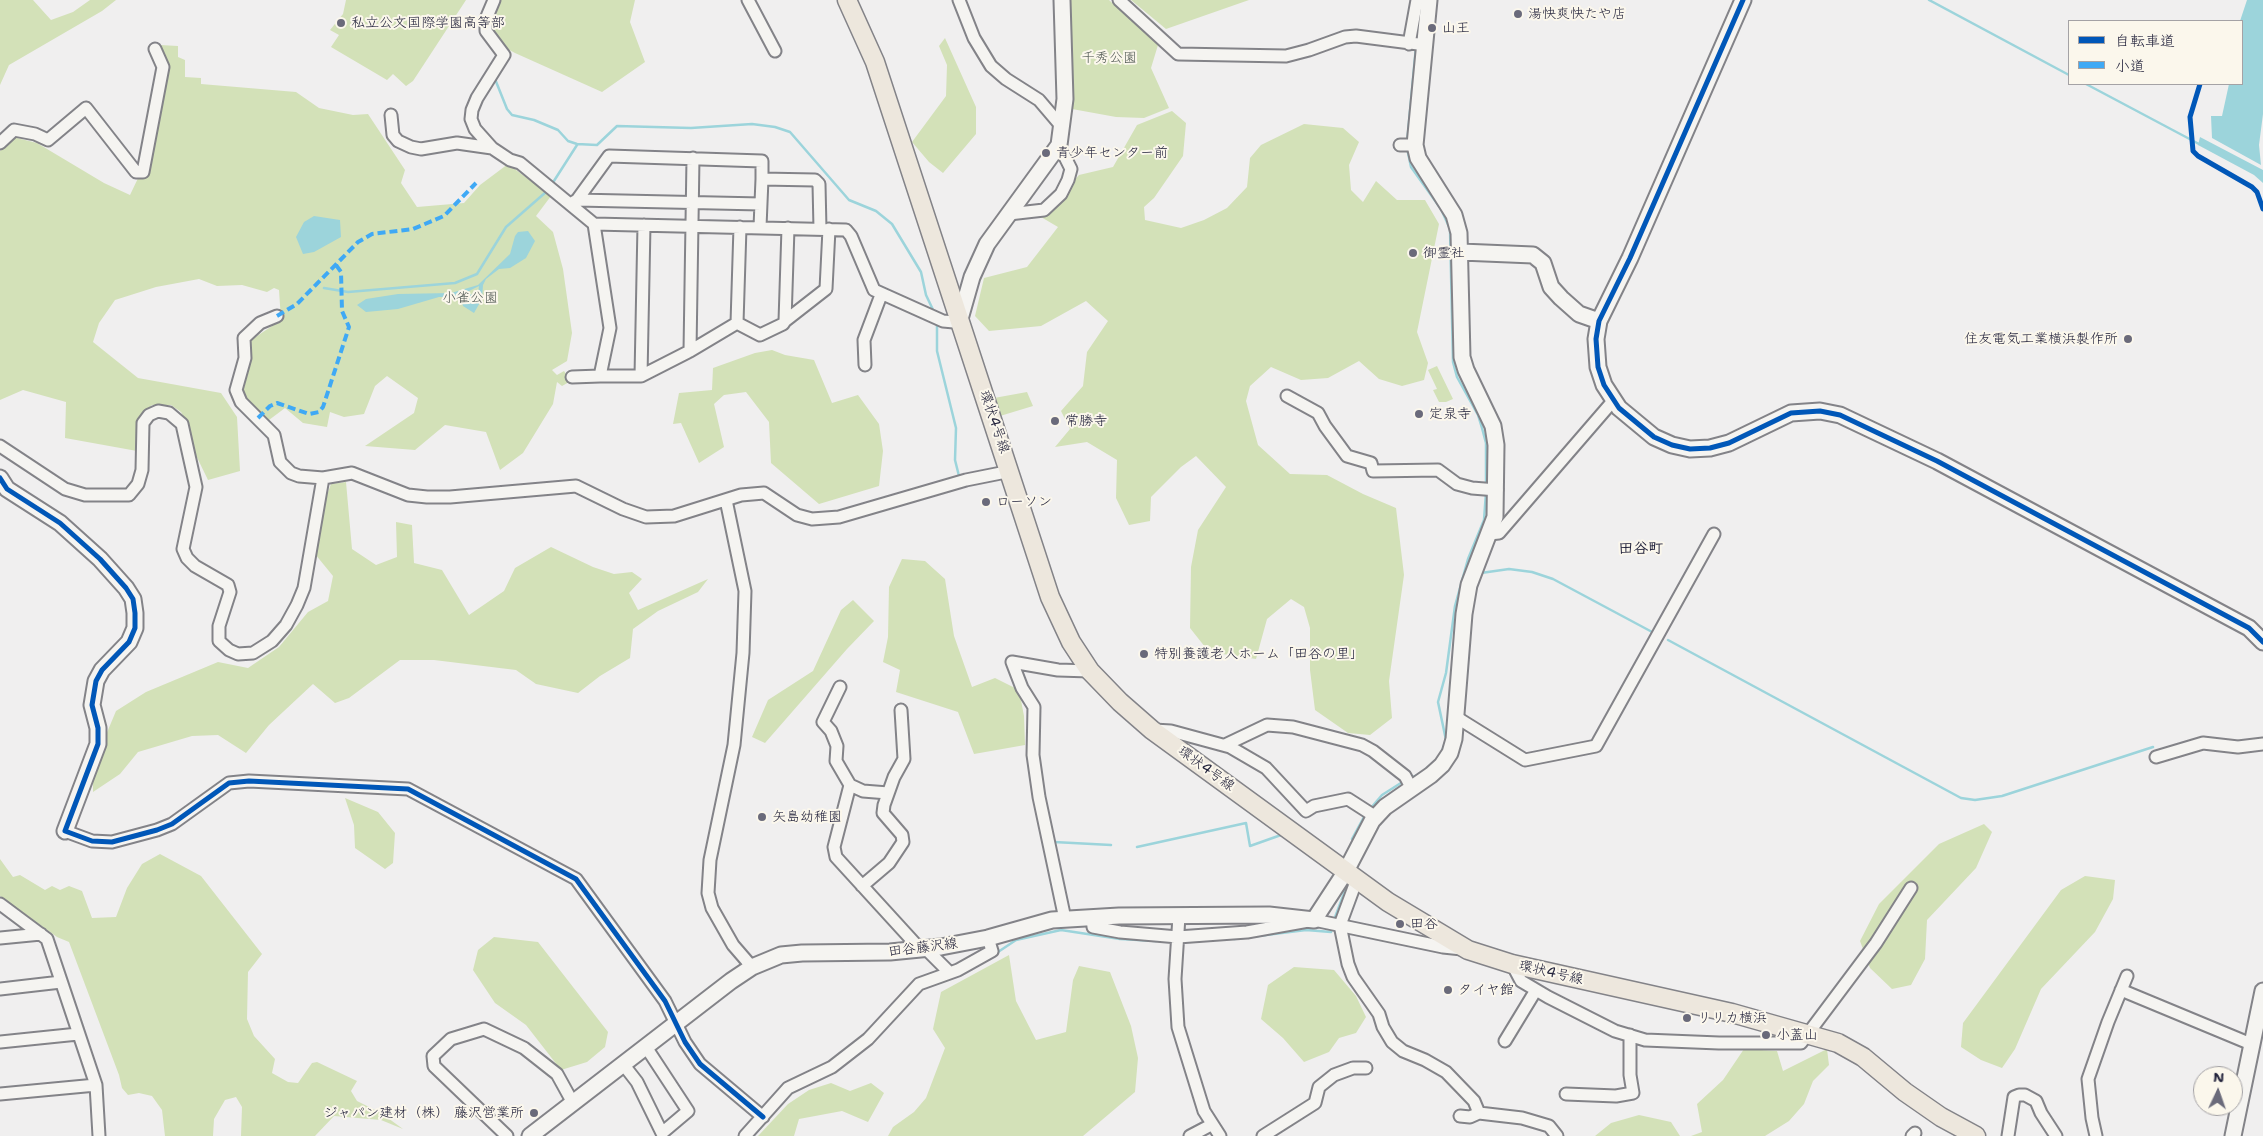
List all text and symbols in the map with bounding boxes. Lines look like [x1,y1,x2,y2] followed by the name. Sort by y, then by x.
[1528,6,1626,22] place label: 湯快爽快たや店
[1512,8,1524,20] marker: 湯快爽快たや店
[351,15,505,31] place label: 私立公文国際学園高等部
[335,17,347,29] marker: 私立公文国際学園高等部
[1442,20,1470,36] place label: 山王
[2068,20,2243,85] legend
[1426,22,1438,34] marker: 山王
[2115,31,2175,51] text: 自転車道
[1081,50,1137,66] park label: 千秀公園
[2115,56,2145,76] text: 小道
[1056,145,1168,161] place label: 青少年センター前
[1040,147,1052,159] marker: 青少年センター前
[1423,245,1465,261] place label: 御霊社
[1407,247,1419,259] marker: 御霊社
[442,290,498,306] park label: 小雀公園
[1964,331,2118,347] place label: 住友電気工業横浜製作所
[2122,333,2134,345] marker: 住友電気工業横浜製作所
[975,388,1013,456] street label: 環状4号線
[1429,406,1471,422] place label: 定泉寺
[1413,408,1425,420] marker: 定泉寺
[1065,413,1107,429] place label: 常勝寺
[1049,415,1061,427] marker: 常勝寺
[996,494,1052,510] place label: ローソン
[980,496,992,508] marker: ローソン
[1619,540,1663,558] district label: 田谷町
[1154,646,1364,662] place label: 特別養護老人ホーム「田谷の里」
[1138,648,1150,660] marker: 特別養護老人ホーム「田谷の里」
[1174,743,1238,795] street label: 環状4号線
[772,809,842,825] place label: 矢島幼稚園
[756,811,768,823] marker: 矢島幼稚園
[1410,916,1438,932] place label: 田谷
[1394,918,1406,930] marker: 田谷
[887,935,959,961] street label: 田谷藤沢線
[1517,957,1585,989] street label: 環状4号線
[1458,982,1514,998] place label: タイヤ館
[1442,984,1454,996] marker: タイヤ館
[1697,1010,1767,1026] place label: リリカ横浜
[1681,1012,1693,1024] marker: リリカ横浜
[1776,1027,1818,1043] place label: 小蓋山
[1760,1029,1772,1041] marker: 小蓋山
[2193,1066,2243,1116] north arrow
[2213,1068,2225,1086] text: N
[323,1105,524,1121] place label: ジャパン建材（株） 藤沢営業所
[528,1107,540,1119] marker: ジャパン建材（株） 藤沢営業所

